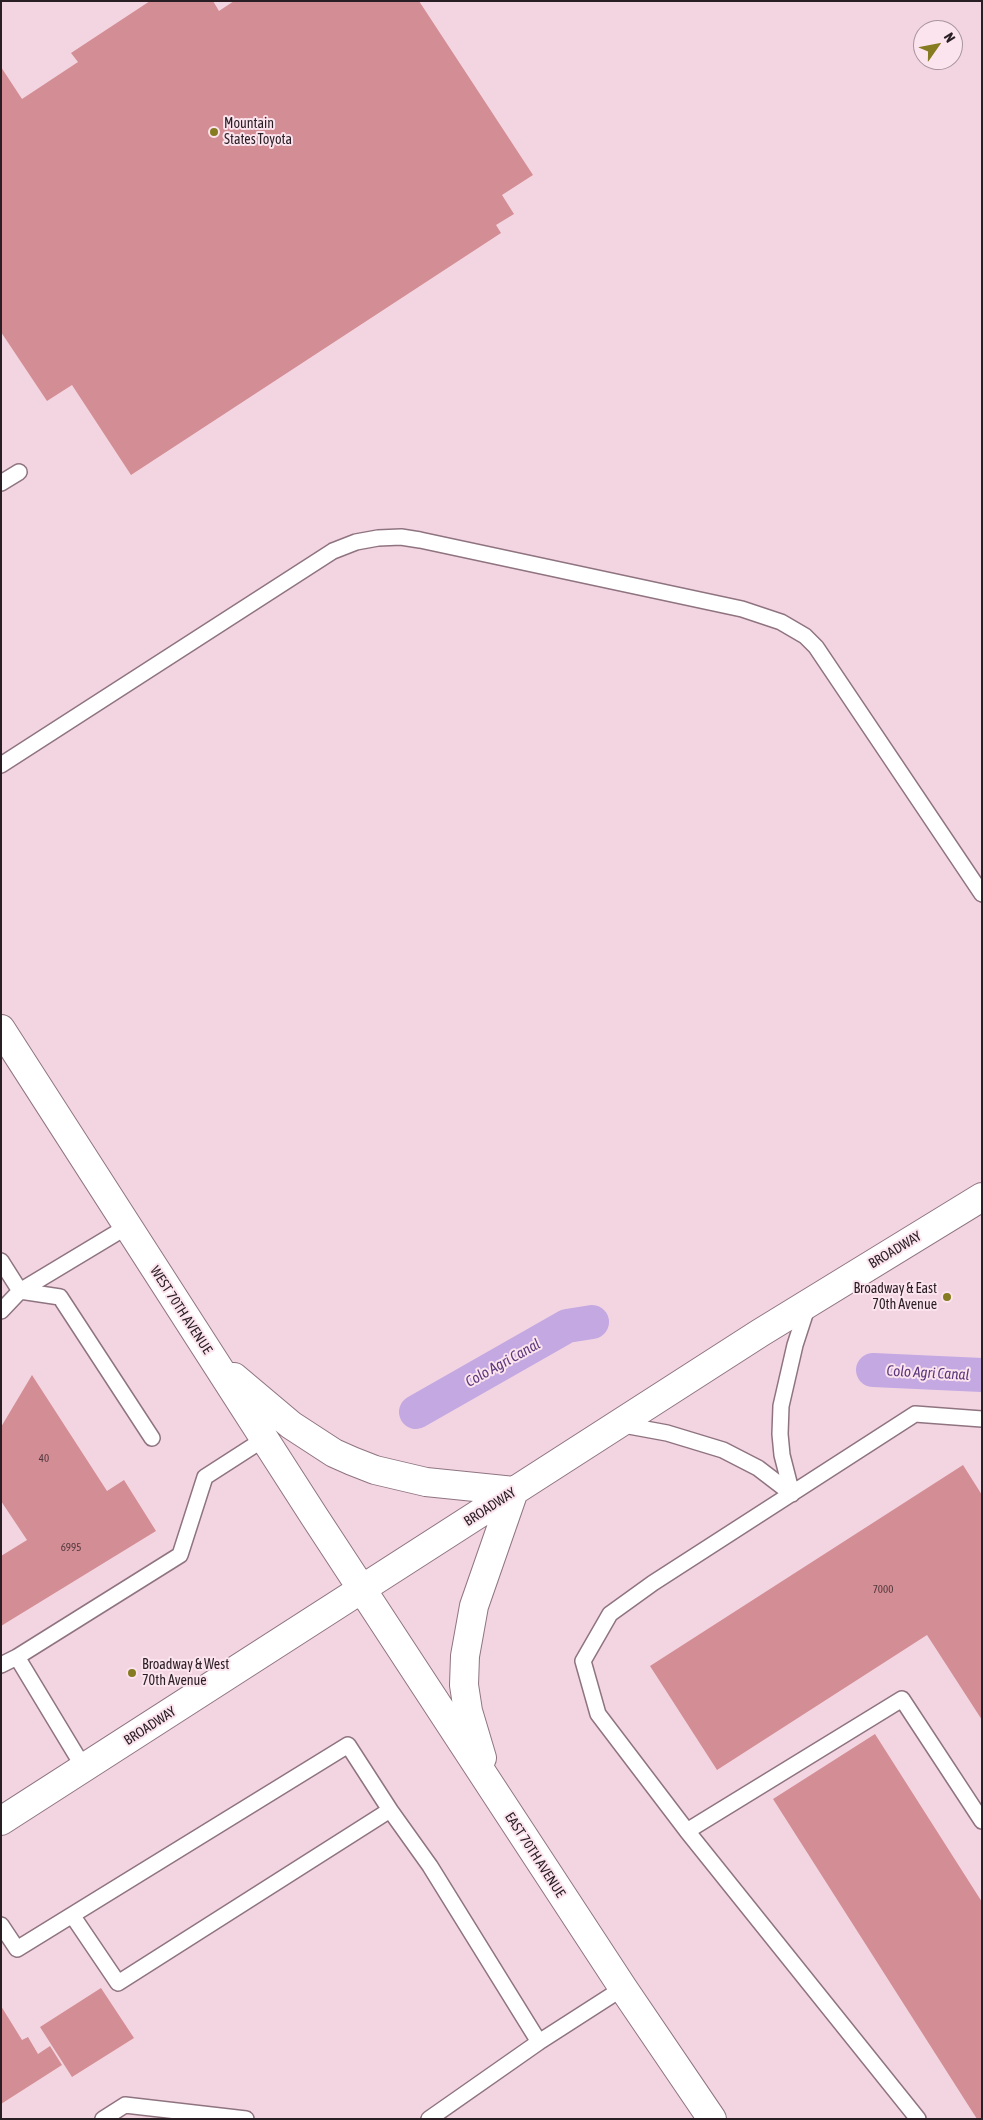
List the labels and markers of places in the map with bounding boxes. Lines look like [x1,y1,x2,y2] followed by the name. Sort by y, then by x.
[224,116,292,148] place label: Mountain States Toyota
[208,126,220,138] marker: Mountain States Toyota
[853,1281,937,1314] place label: Broadway & East 70th Avenue
[941,1291,953,1303] marker: Broadway & East 70th Avenue
[142,1657,229,1690] place label: Broadway & West 70th Avenue
[126,1667,138,1679] marker: Broadway & West 70th Avenue

